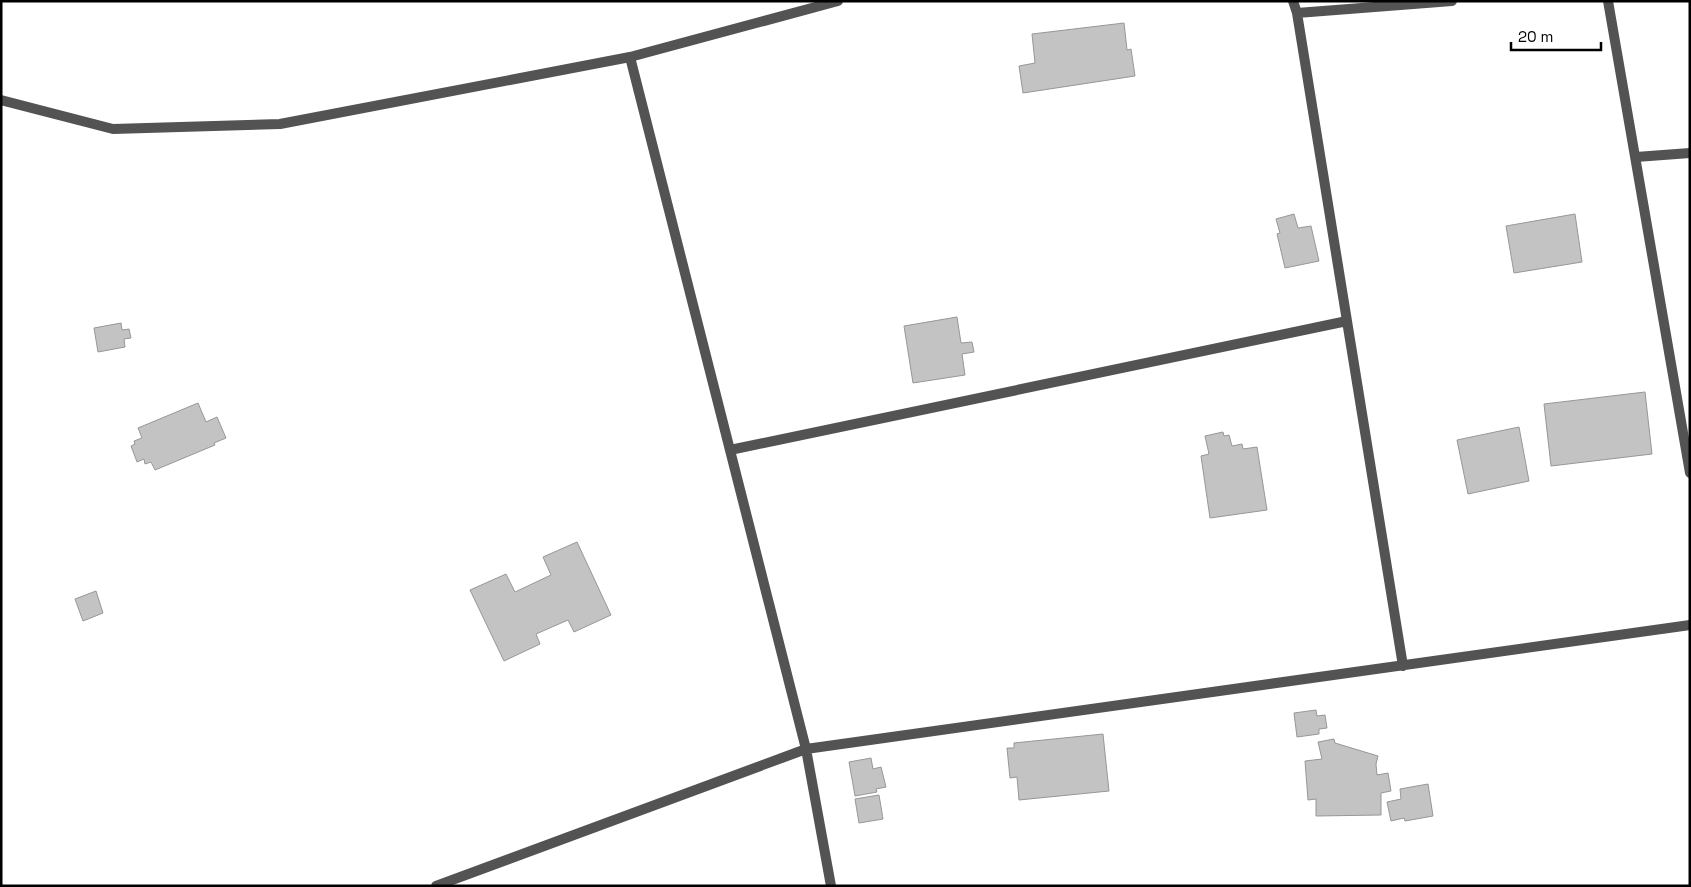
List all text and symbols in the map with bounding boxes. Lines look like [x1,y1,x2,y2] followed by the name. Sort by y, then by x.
[1511,20,1601,52] scale bar
[1518,27,1553,46] text: 20 m

